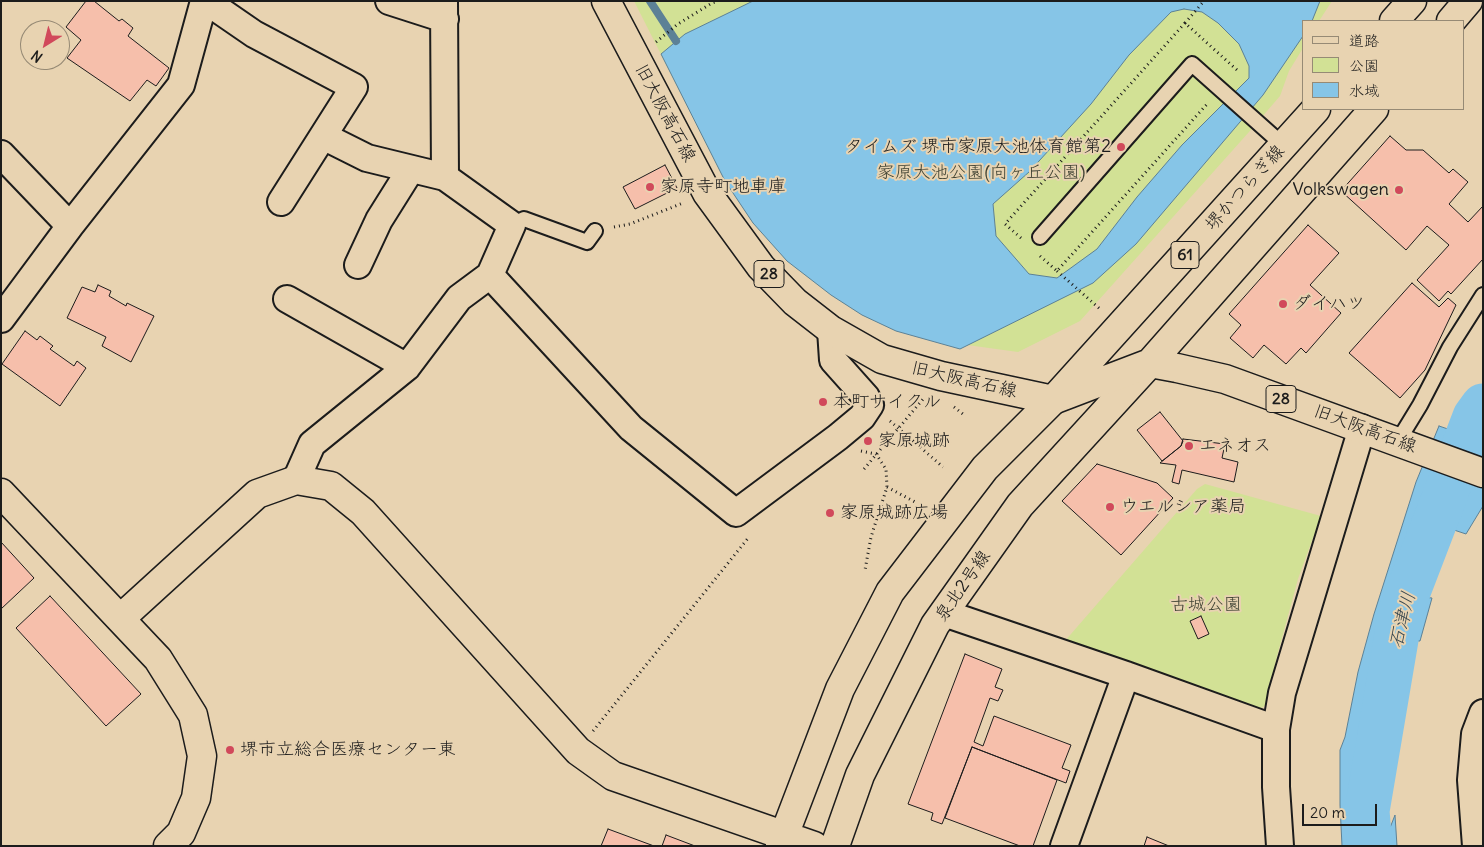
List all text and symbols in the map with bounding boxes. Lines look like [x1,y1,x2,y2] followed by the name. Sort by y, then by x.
[20,20,70,70] north arrow
[1302,20,1464,110] legend
[1349,31,1379,50] text: 道路
[28,46,46,66] text: N
[1349,56,1379,75] text: 公園
[630,60,700,166] street label: 旧大阪高石線
[1349,81,1379,100] text: 水域
[845,136,1111,158] place label: タイムズ 堺市家原大池体育館第2
[1115,141,1127,153] marker: タイムズ 堺市家原大池体育館第2
[1201,141,1289,235] street label: 堺かつらぎ線
[877,162,1085,184] park label: 家原大池公園(向ヶ丘公園)
[660,176,786,198] place label: 家原寺町地車庫
[1292,179,1389,201] place label: Volkswagen
[644,181,656,193] marker: 家原寺町地車庫
[1393,184,1405,196] marker: Volkswagen
[1171,242,1199,268] road number: 61
[754,260,784,288] road number: 28
[1293,293,1365,315] place label: ダイハツ
[1277,298,1289,310] marker: ダイハツ
[909,357,1019,403] street label: 旧大阪高石線
[1266,386,1296,412] road number: 28
[833,391,941,413] place label: 本町サイクル
[817,396,829,408] marker: 本町サイクル
[1311,400,1419,458] street label: 旧大阪高石線
[878,430,950,452] place label: 家原城跡
[862,435,874,447] marker: 家原城跡
[1199,435,1271,457] place label: エネオス
[1183,440,1195,452] marker: エネオス
[1120,496,1246,518] place label: ウエルシア薬局
[1104,501,1116,513] marker: ウエルシア薬局
[840,502,948,524] place label: 家原城跡広場
[824,507,836,519] marker: 家原城跡広場
[931,546,995,626] street label: 泉北2号線
[1385,590,1421,650] water label: 石津川
[1170,594,1242,616] park label: 古城公園
[240,739,456,761] place label: 堺市立総合医療センター東
[224,744,236,756] marker: 堺市立総合医療センター東
[1304,794,1379,826] scale bar
[1310,803,1345,822] text: 20 m

